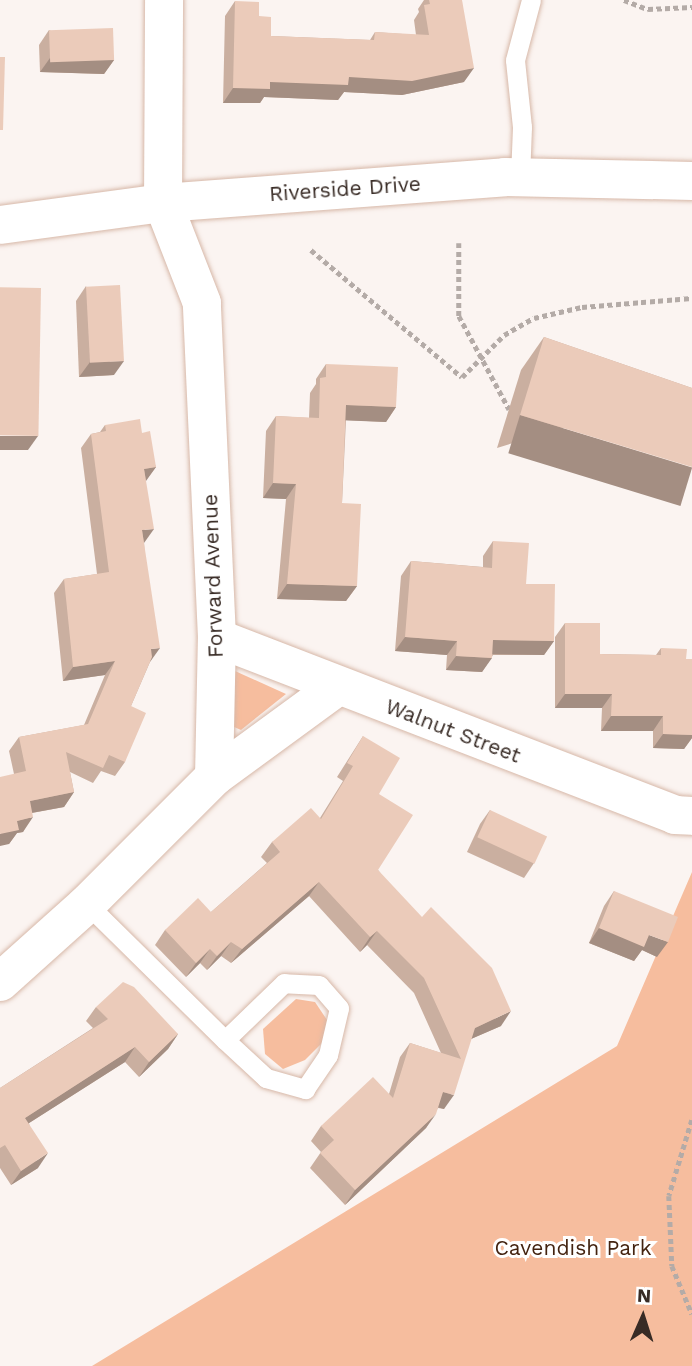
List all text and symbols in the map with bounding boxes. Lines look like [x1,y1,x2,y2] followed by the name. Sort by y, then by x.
[268,171,422,207] street label: Riverside Drive
[198,493,228,659] street label: Forward Avenue
[382,694,524,768] street label: Walnut Street
[494,1235,652,1261] park label: Cavendish Park
[608,1282,678,1352] north arrow
[636,1284,652,1307] text: N

